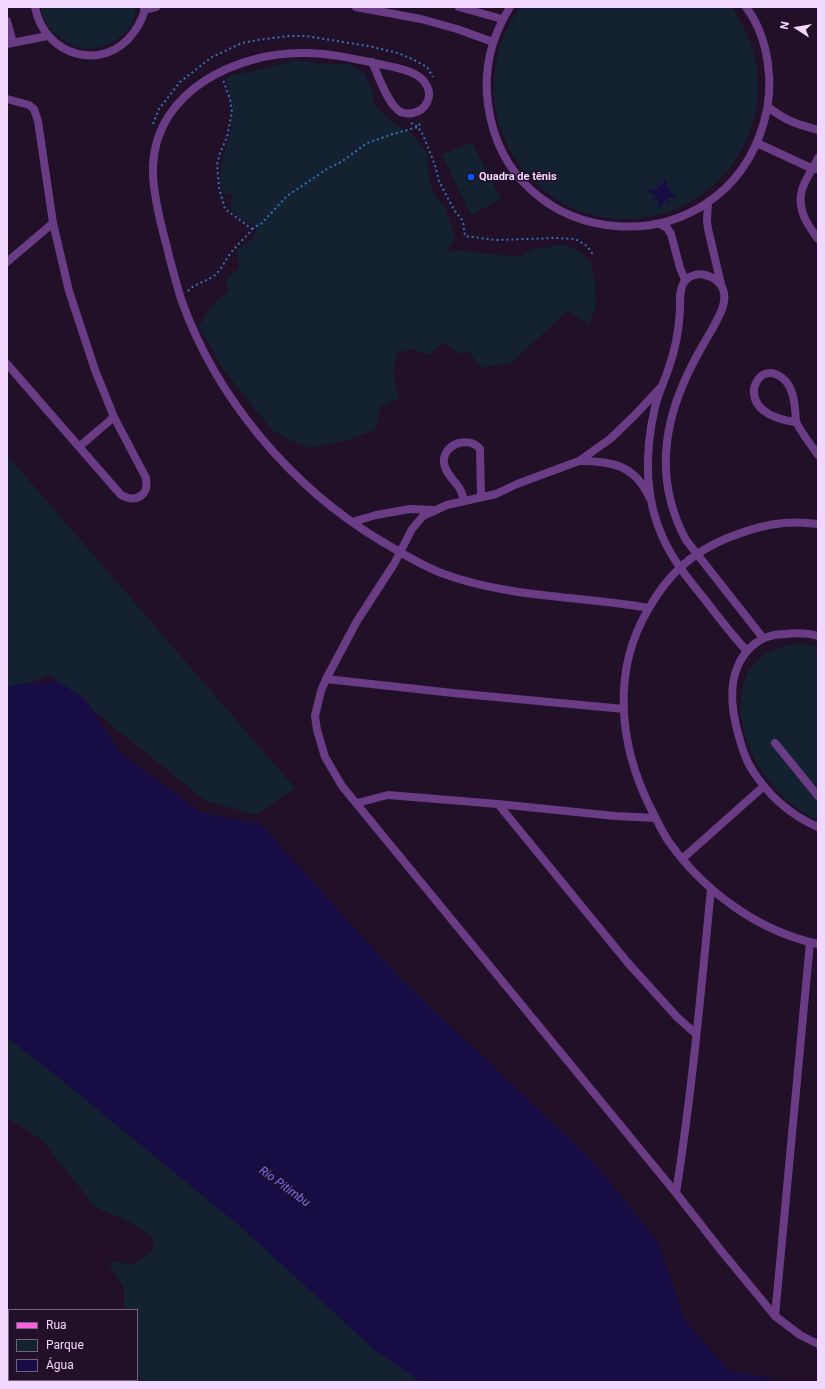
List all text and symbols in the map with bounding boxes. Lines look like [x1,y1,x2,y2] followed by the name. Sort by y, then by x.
[777,8,817,48] north arrow
[778,20,792,31] text: N
[479,170,557,184] place label: Quadra de tênis
[466,172,476,182] marker: Quadra de tênis
[256,1164,312,1210] water label: Rio Pitimbu
[8,1309,138,1381] legend
[46,1318,67,1332] text: Rua
[46,1338,84,1352] text: Parque
[46,1358,74,1372] text: Água

